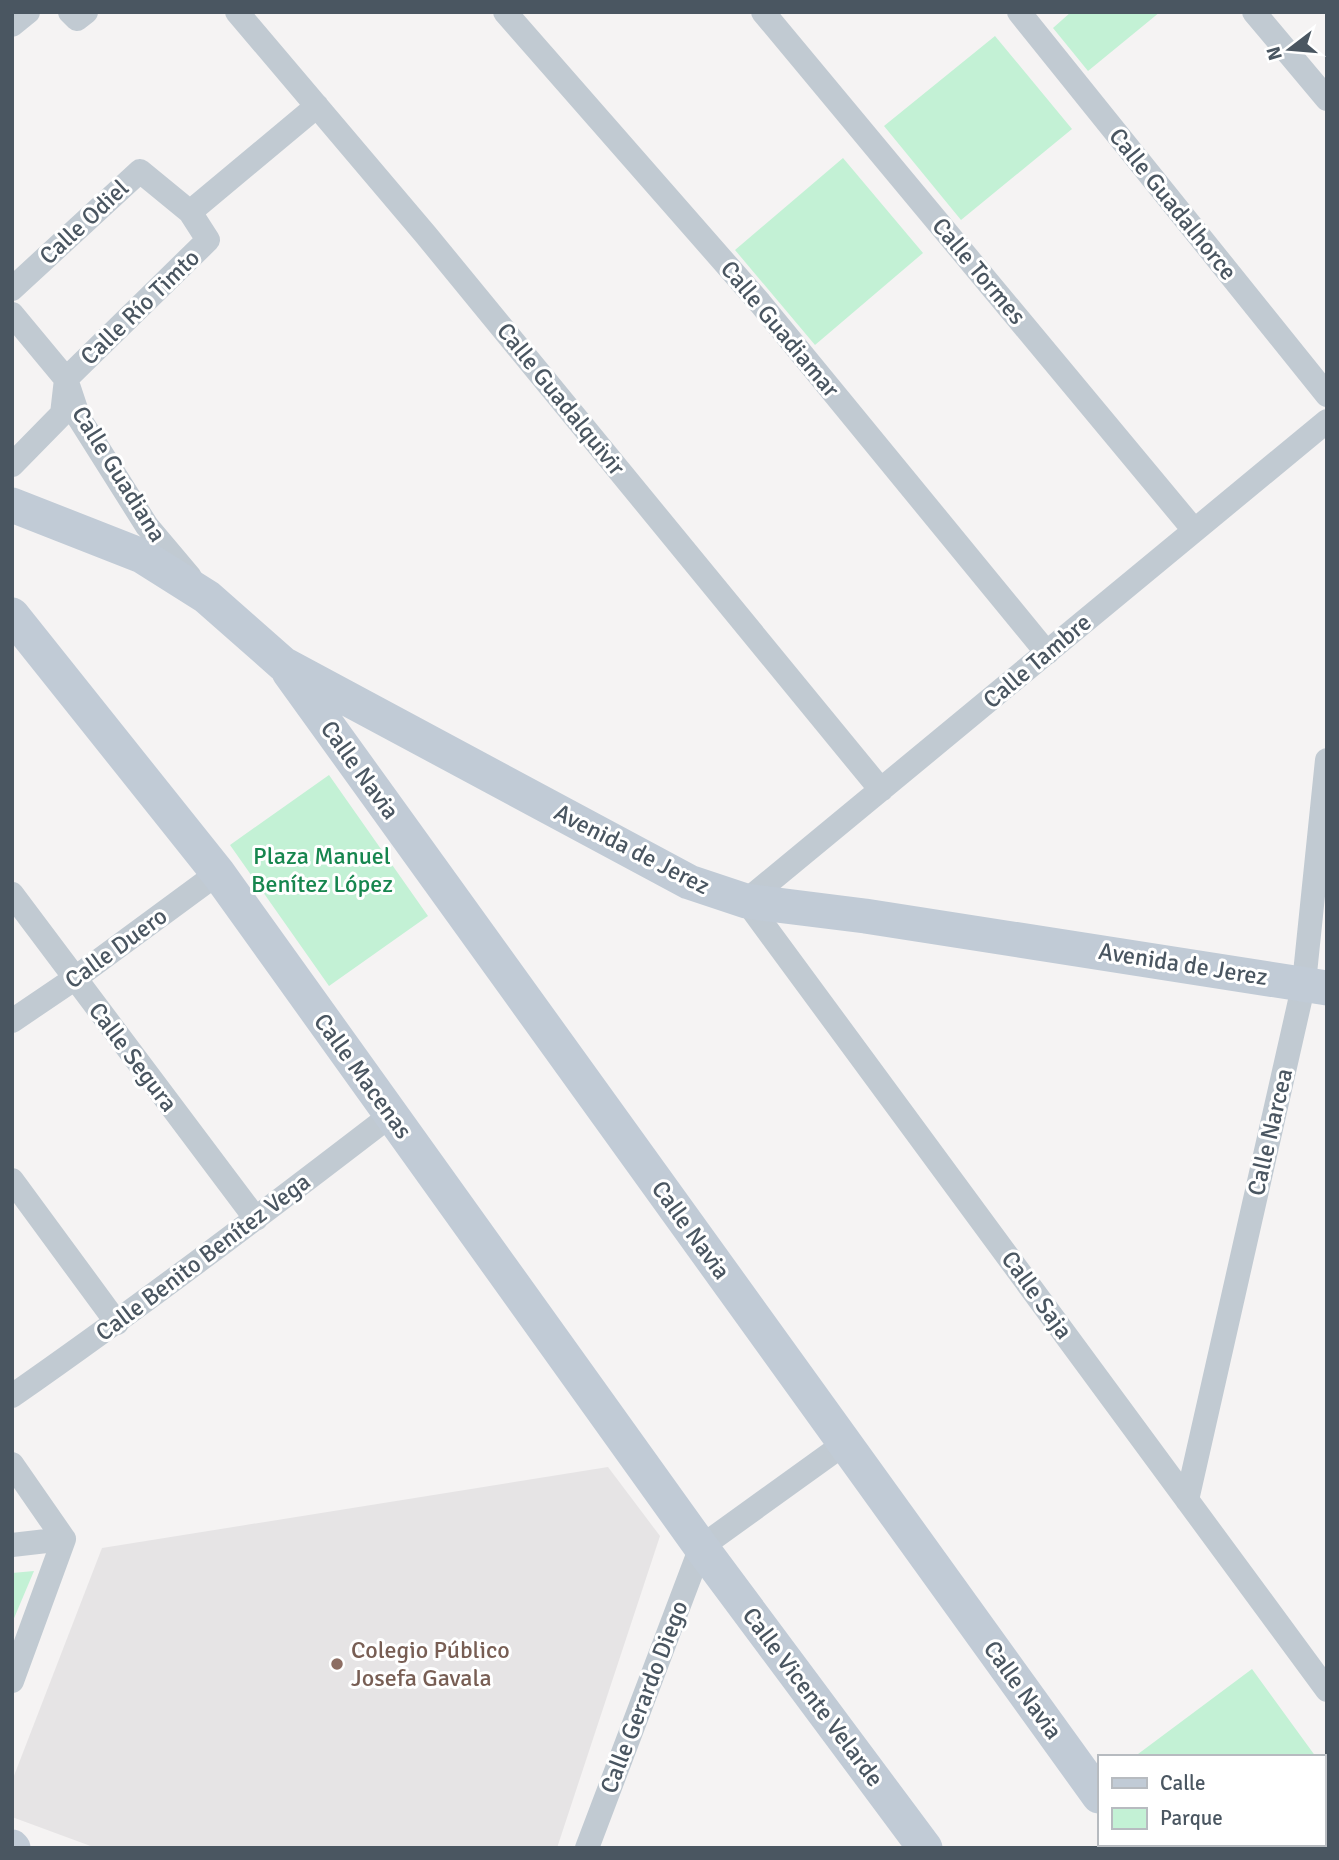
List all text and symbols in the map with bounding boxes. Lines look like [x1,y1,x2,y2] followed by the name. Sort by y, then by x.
[1255,14,1325,84] north arrow
[1261,44,1288,63] text: N
[1102,122,1244,286] street label: Calle Guadalhorce
[33,173,135,271] street label: Calle Odiel
[926,212,1032,330] street label: Calle Tormes
[74,243,206,371] street label: Calle Río Timto
[714,254,846,404] street label: Calle Guadiamar
[490,317,632,482] street label: Calle Guadalquivir
[65,400,173,548] street label: Calle Guadiana
[977,607,1097,715] street label: Calle Tambre
[314,715,406,825] street label: Calle Navia
[549,797,715,901] street label: Avenida de Jerez
[251,841,393,899] park label: Plaza Manuel Benítez López
[59,901,173,995] street label: Calle Duero
[1096,936,1270,992] street label: Avenida de Jerez
[82,996,184,1118] street label: Calle Segura
[307,1007,419,1145] street label: Calle Macenas
[1241,1065,1299,1199] street label: Calle Narcea
[90,1166,316,1348] street label: Calle Benito Benítez Vega
[645,1175,737,1285] street label: Calle Navia
[995,1245,1079,1345] street label: Calle Saja
[593,1596,695,1798] street label: Calle Gerardo Diego
[736,1601,890,1793] street label: Calle Vicente Velarde
[351,1635,510,1693] place label: Colegio Público Josefa Gavala
[977,1635,1069,1745] street label: Calle Navia
[329,1656,345,1672] marker: Colegio Público Josefa Gavala
[1098,1755,1325,1846] legend
[1160,1770,1206,1796] text: Calle
[1160,1805,1223,1831] text: Parque

